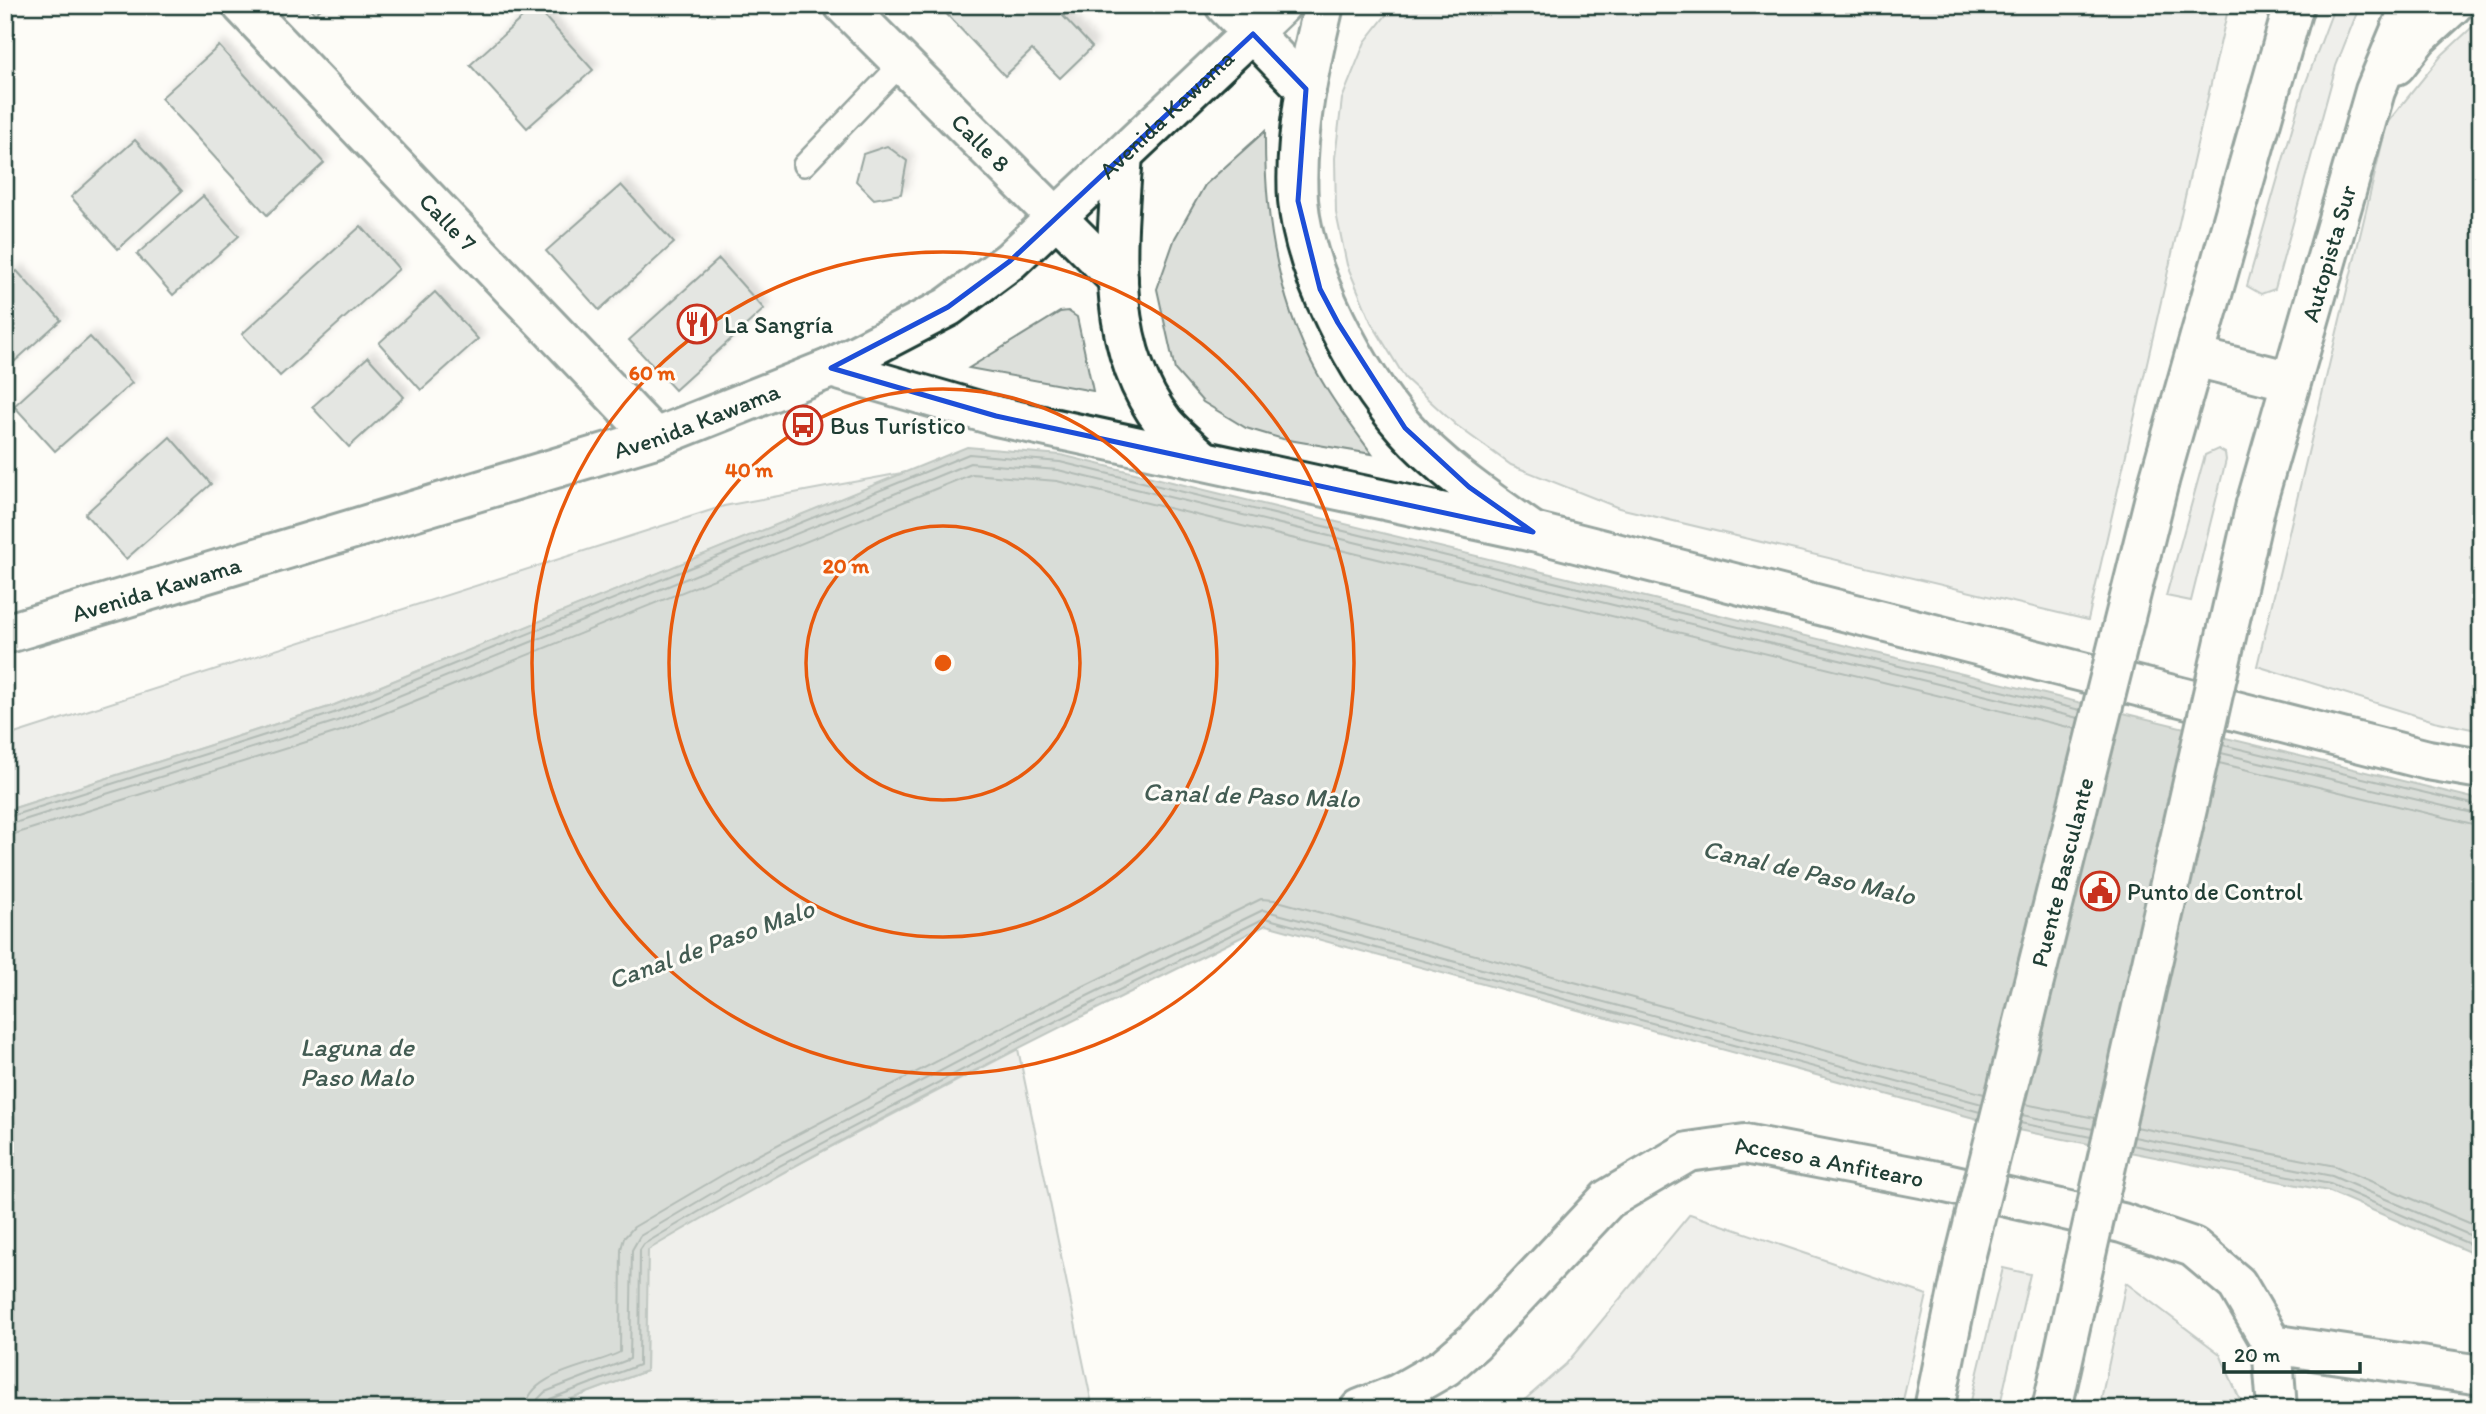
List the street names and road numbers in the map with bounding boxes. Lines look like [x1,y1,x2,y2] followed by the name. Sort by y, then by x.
[1092,43,1240,184] street label: Avenida Kawama
[946,107,1017,178] street label: Calle 8
[2295,181,2362,325] street label: Autopista Sur
[414,186,483,257] street label: Calle 7
[610,375,784,464] street label: Avenida Kawama
[68,549,245,628] street label: Avenida Kawama
[2024,774,2099,970] street label: Puente Basculante
[1732,1129,1927,1193] street label: Acceso a Anfitearo

